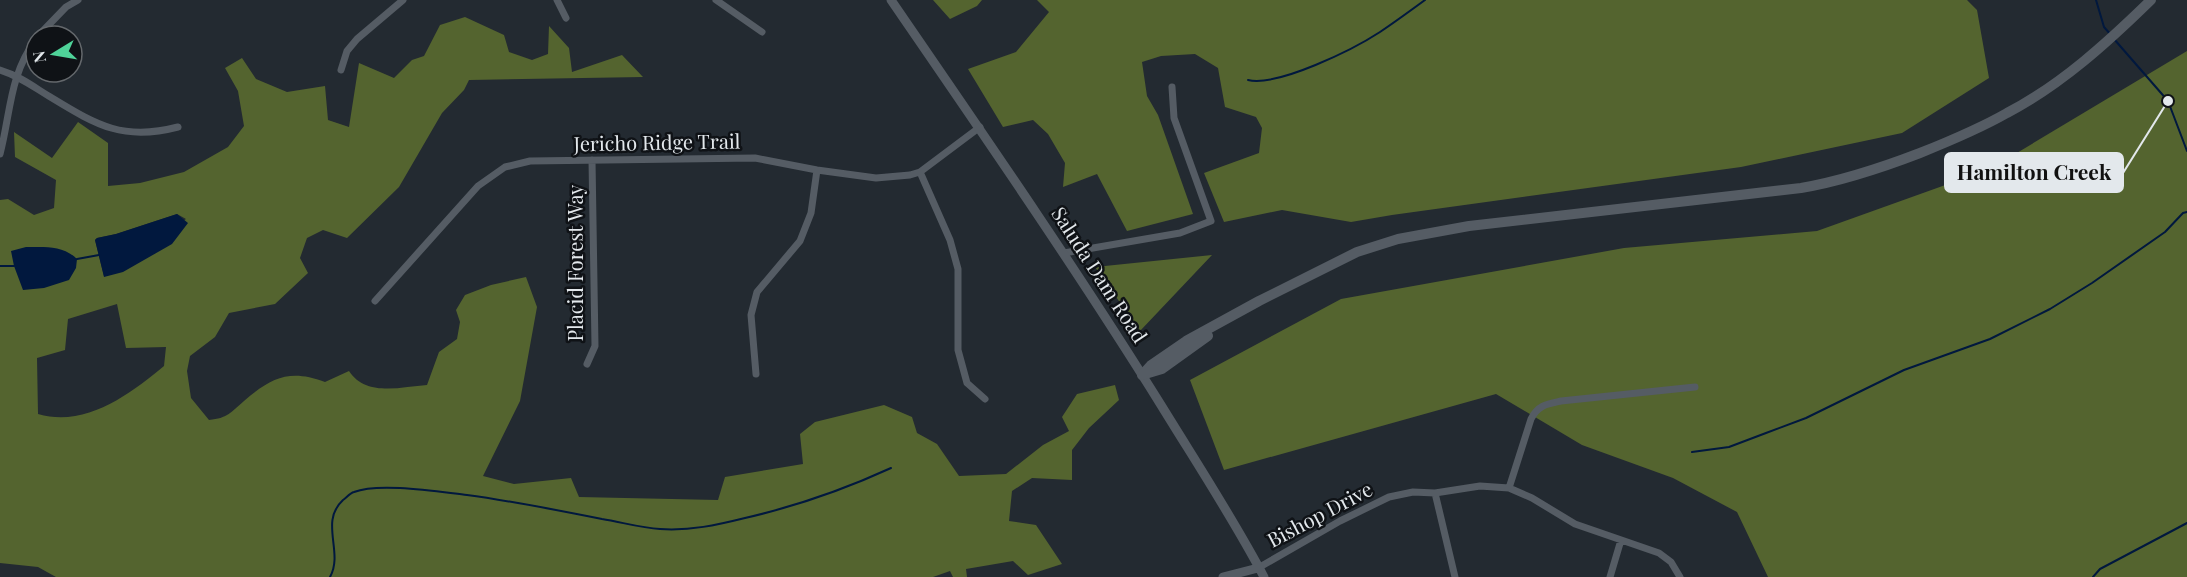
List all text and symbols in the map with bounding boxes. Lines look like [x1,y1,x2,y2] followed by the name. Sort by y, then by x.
[24,24,84,84] north arrow
[27,49,50,65] text: N
[572,127,741,156] street label: Jericho Ridge Trail
[1945,153,2123,192] callout: Hamilton Creek
[1957,157,2112,185] text: Hamilton Creek
[561,185,588,341] street label: Placid Forest Way
[1046,201,1155,348] street label: Saluda Dam Road
[1262,475,1377,553] street label: Bishop Drive

